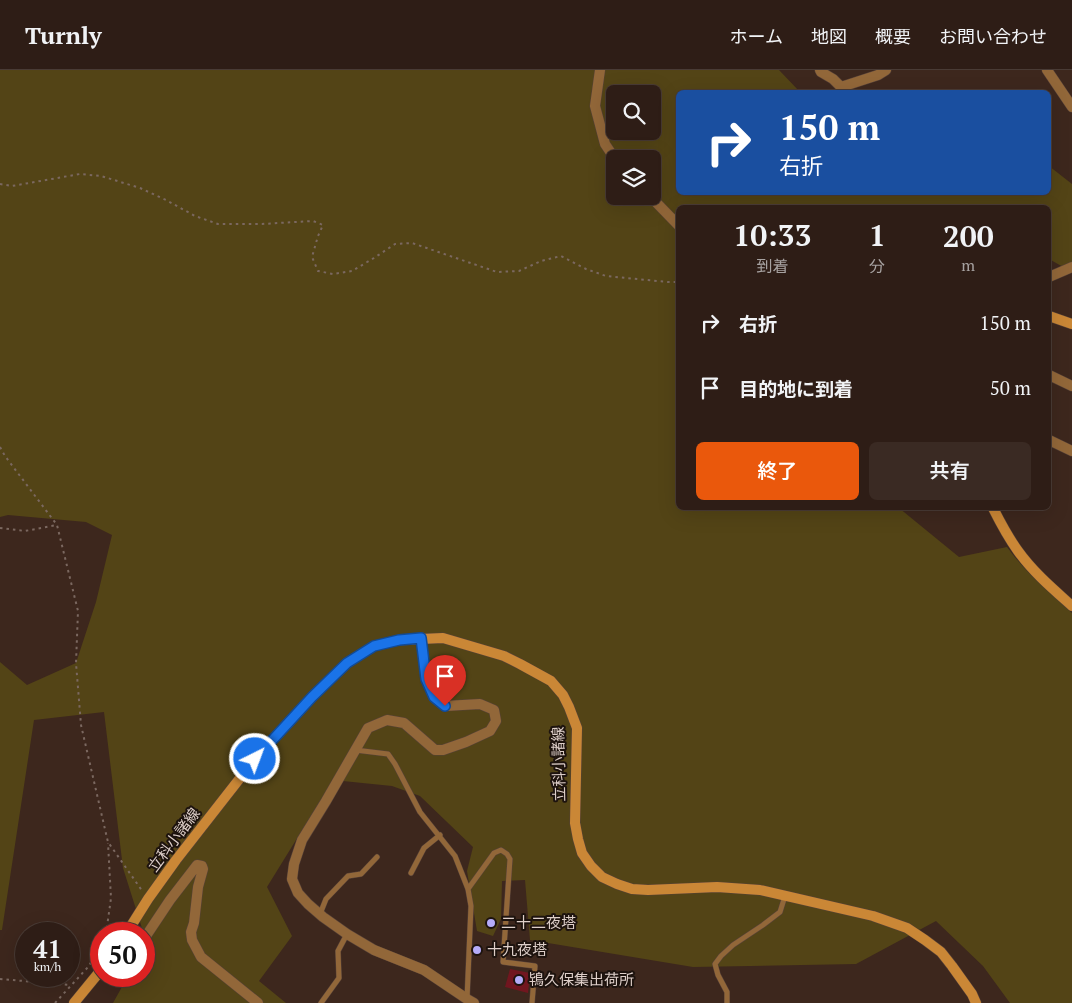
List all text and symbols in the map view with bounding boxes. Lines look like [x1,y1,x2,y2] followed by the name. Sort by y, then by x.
[25,19,102,51] text: Turnly
[730,24,783,48] text: ホーム
[811,24,847,48] text: 地図
[875,24,911,48] text: 概要
[939,24,1047,48] text: お問い合わせ
[606,85,661,205] map controls
[606,85,661,140] button: search
[779,104,880,150] text: 150 m
[696,110,761,175] icon: right
[606,150,661,205] button: layers
[779,151,823,180] text: 右折
[733,215,811,255] text: 10:33
[869,215,886,255] text: 1
[943,216,994,256] text: 200
[961,254,975,276] text: m
[756,255,788,277] text: 到着
[869,255,885,277] text: 分
[696,309,724,337] icon: right
[980,310,1031,335] text: 150 m
[739,311,777,336] text: 右折
[696,374,724,402] icon: arrive
[990,375,1031,400] text: 50 m
[739,376,853,401] text: 目的地に到着
[696,442,859,500] button: 終了
[869,442,1031,500] button: 共有
[424,655,466,706] pin
[431,662,459,690] icon: arrive
[547,726,569,802] street label: 立科小諸線
[228,732,280,784] position arrow
[143,803,204,875] street label: 立科小諸線
[501,912,576,932] place label: 二十二夜塔
[485,917,497,929] marker: 二十二夜塔
[90,922,155,987] speed limit sign: 50
[33,932,62,965] text: 41
[487,939,547,959] place label: 十九夜塔
[471,944,483,956] marker: 十九夜塔
[34,959,61,974] text: km/h
[529,969,634,989] place label: 鴇久保集出荷所
[513,974,525,986] marker: 鴇久保集出荷所

